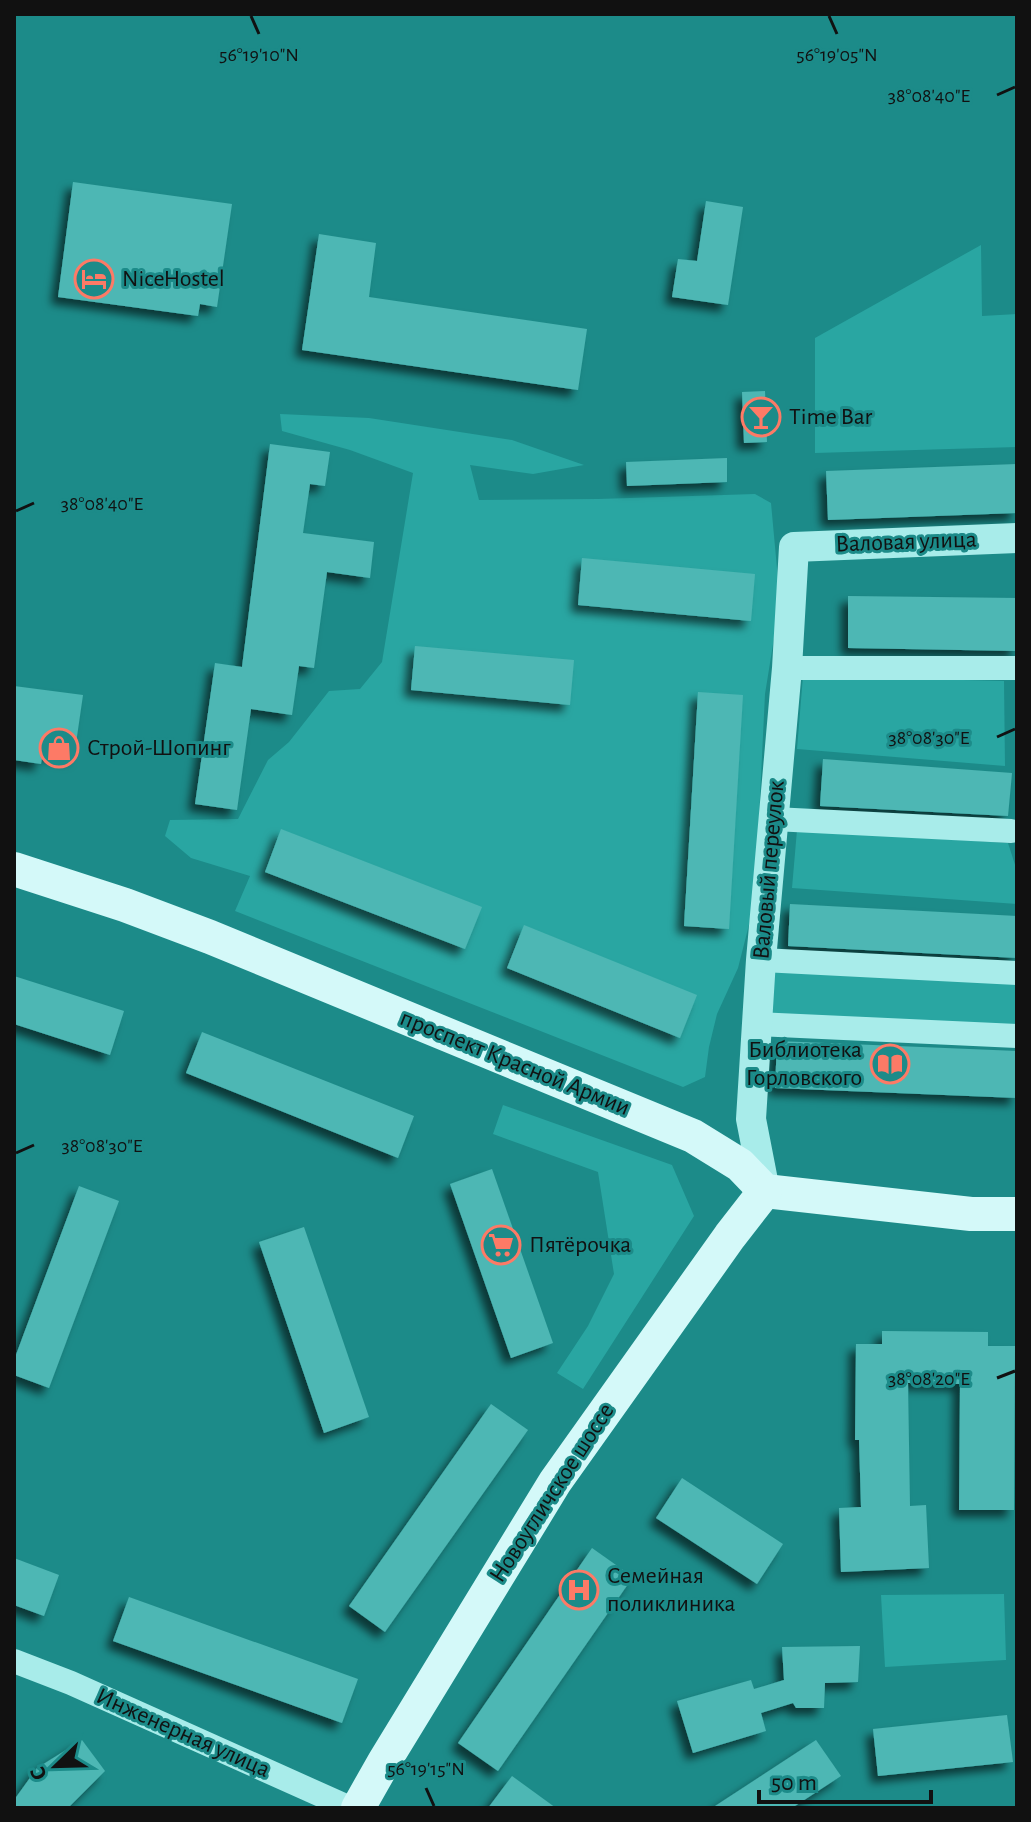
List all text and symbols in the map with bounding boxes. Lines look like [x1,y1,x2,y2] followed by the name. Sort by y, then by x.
[219,45,299,65] text: 56°19'10"N
[796,45,878,65] text: 56°19'05"N
[888,86,971,106] text: 38°08'40"E
[73,258,115,300] hotel icon: NiceHostel
[122,267,225,291] place label: NiceHostel
[740,396,782,438] bar icon: Time Bar
[789,405,873,429] place label: Time Bar
[61,494,144,514] text: 38°08'40"E
[835,528,977,556] street label: Валовая улица
[38,727,80,769] shop icon: Строй-Шопинг
[889,728,970,748] text: 38°08'30"E
[87,736,231,760] place label: Строй-Шопинг
[749,780,789,960] street label: Валовый переулок
[397,1006,633,1120] street label: проспект Красной Армии
[746,1038,862,1090] place label: Библиотека Горловского
[869,1043,911,1085] library icon: Библиотека Горловского
[62,1136,143,1156] text: 38°08'30"E
[480,1224,522,1266] supermarket icon: Пятёрочка
[529,1233,631,1257] place label: Пятёрочка
[888,1369,970,1389] text: 38°08'20"E
[485,1399,619,1587] street label: Новоугличское шоссе
[607,1564,735,1616] place label: Семейная поликлиника
[558,1569,600,1611] hospital icon: Семейная поликлиника
[93,1684,273,1782] street label: Инженерная улица
[16,1726,96,1806] north arrow
[759,1754,931,1804] scale bar
[387,1759,465,1779] text: 56°19'15"N
[26,1764,51,1783] text: С
[771,1771,817,1795] text: 50 m

